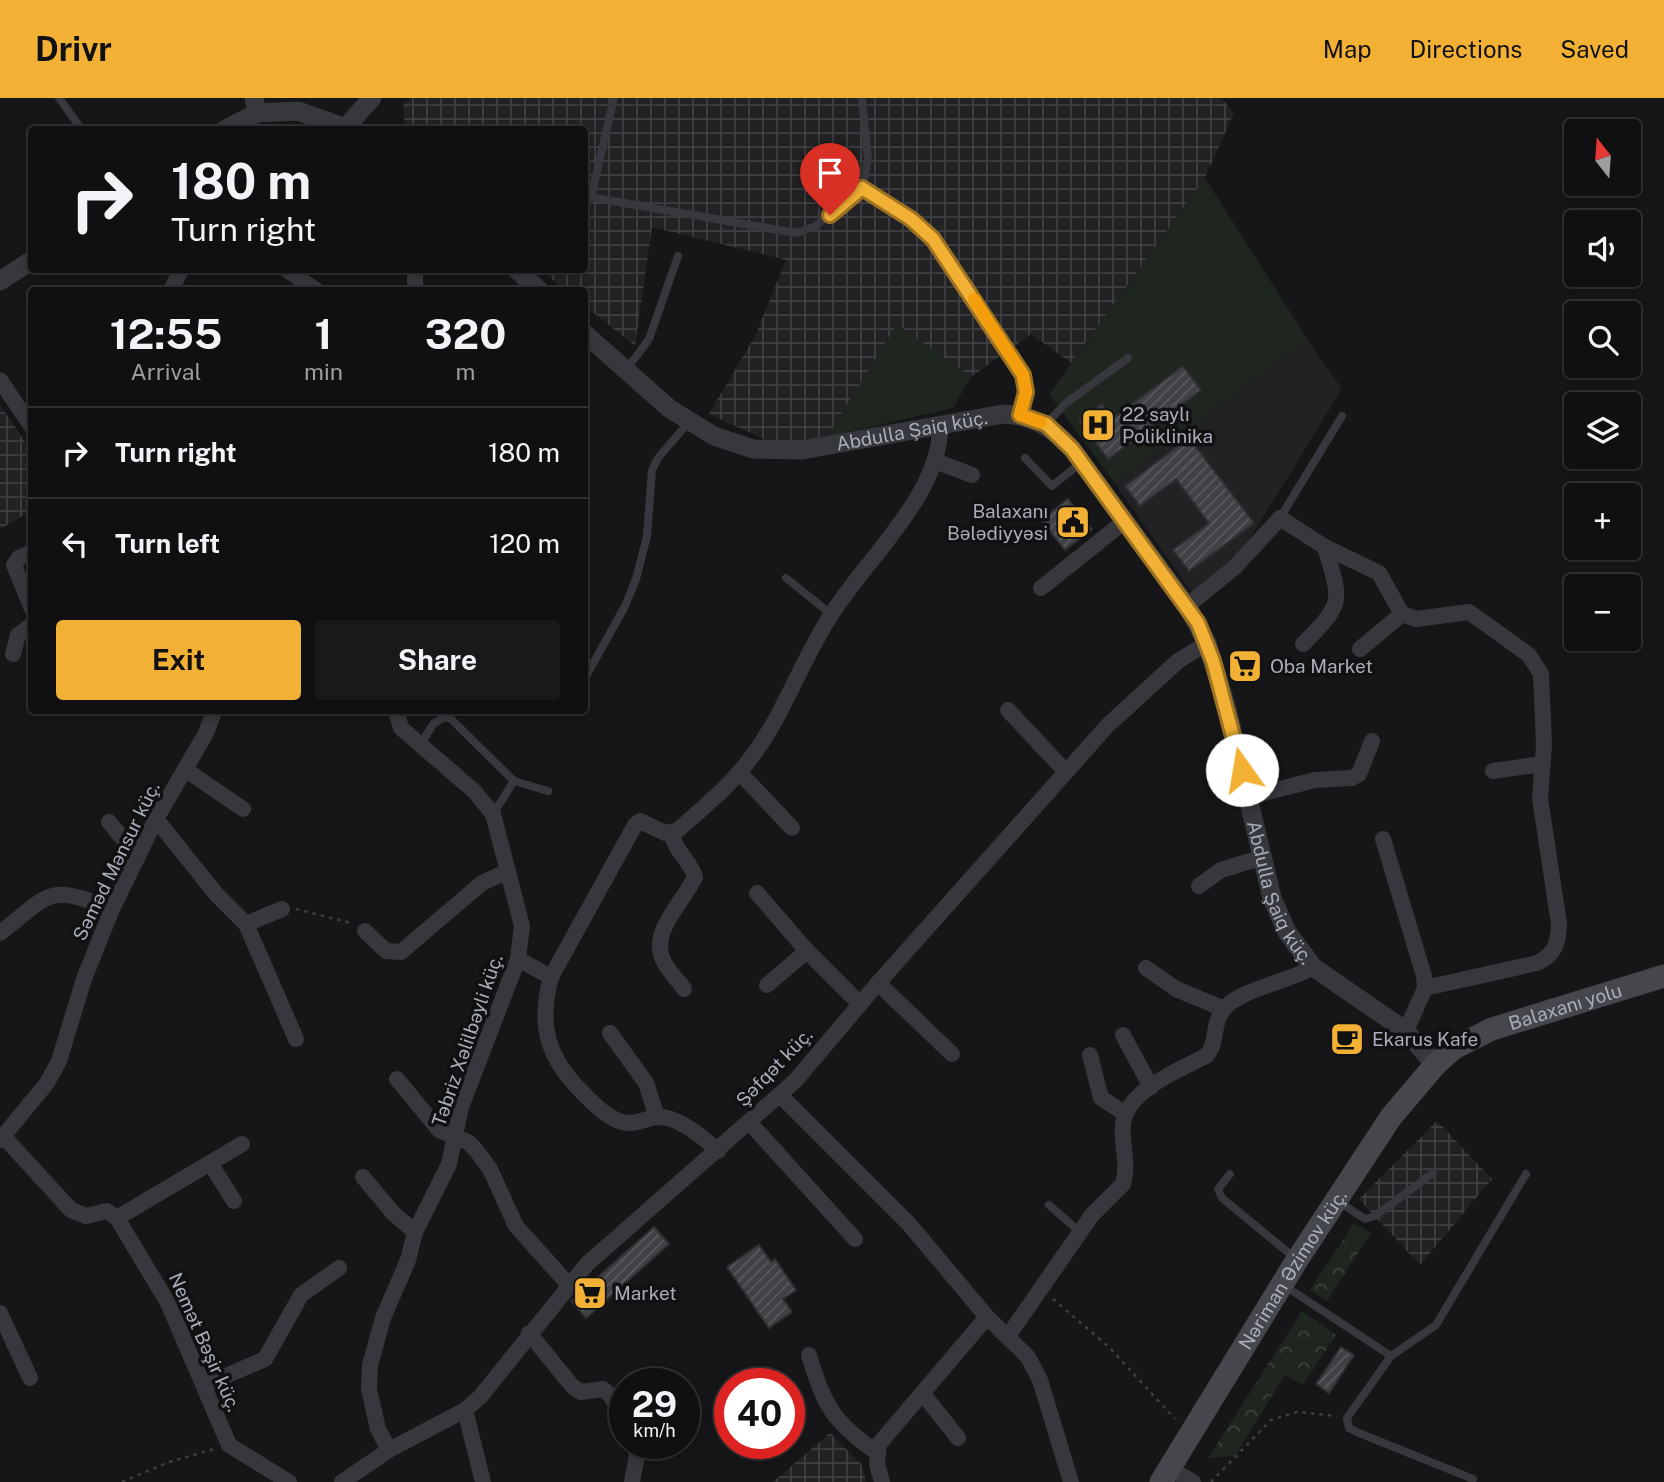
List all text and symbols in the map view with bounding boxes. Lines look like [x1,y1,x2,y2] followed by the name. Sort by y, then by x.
[35,30,112,68] text: Drivr
[1323,35,1372,63] text: Map
[1410,35,1522,63] text: Directions
[1560,35,1629,63] text: Saved
[1564,119,1642,196] north arrow
[1564,119,1641,651] map controls
[800,143,860,215] pin
[171,152,311,210] text: 180 m
[56,154,147,245] icon: right
[811,154,849,192] icon: arrive
[1564,210,1641,287] button: sound
[171,211,316,248] text: Turn right
[1564,301,1641,378] button: search
[110,309,222,358] text: 12:55
[315,309,332,358] text: 1
[425,309,506,358] text: 320
[130,358,202,385] text: Arrival
[304,358,343,385] text: min
[456,358,475,385] text: m
[1564,392,1641,469] button: layers
[1122,403,1213,447] place label: 22 saylı Poliklinika
[834,406,989,455] street label: Abdulla Şaiq küç.
[1079,406,1117,444] hospital icon: 22 saylı Poliklinika
[56,434,94,472] icon: right
[115,437,237,468] text: Turn right
[488,437,560,468] text: 180 m
[1564,483,1641,560] button: +
[947,500,1048,544] place label: Balaxanı Bələdiyyəsi
[1054,503,1092,541] public building icon: Balaxanı Bələdiyyəsi
[56,525,94,563] icon: left
[115,528,220,559] text: Turn left
[489,528,560,559] text: 120 m
[1564,574,1641,651] button: −
[56,620,301,700] button: Exit
[315,620,560,700] button: Share
[1226,647,1264,685] supermarket icon: Oba Market
[1270,655,1373,677] place label: Oba Market
[1205,733,1279,807] position arrow
[68,778,164,944] street label: Səməd Mənsur küç.
[1243,818,1318,968] street label: Abdulla Şaiq küç.
[427,951,507,1129] street label: Təbriz Xəlilbəyli küç.
[1506,979,1624,1034] street label: Balaxanı yolu
[1328,1020,1366,1058] cafe icon: Ekarus Kafe
[731,1023,817,1111] street label: Şəfqət küç.
[1372,1028,1478,1050] place label: Ekarus Kafe
[1234,1185,1351,1353] street label: Nəriman Əzimov küç.
[164,1269,246,1415] street label: Nemət Bəşir küç.
[571,1274,609,1312] supermarket icon: Market
[614,1282,677,1304] place label: Market
[714,1368,805,1459] speed limit sign: 40
[632,1384,677,1425] text: 29
[633,1420,676,1441] text: km/h

